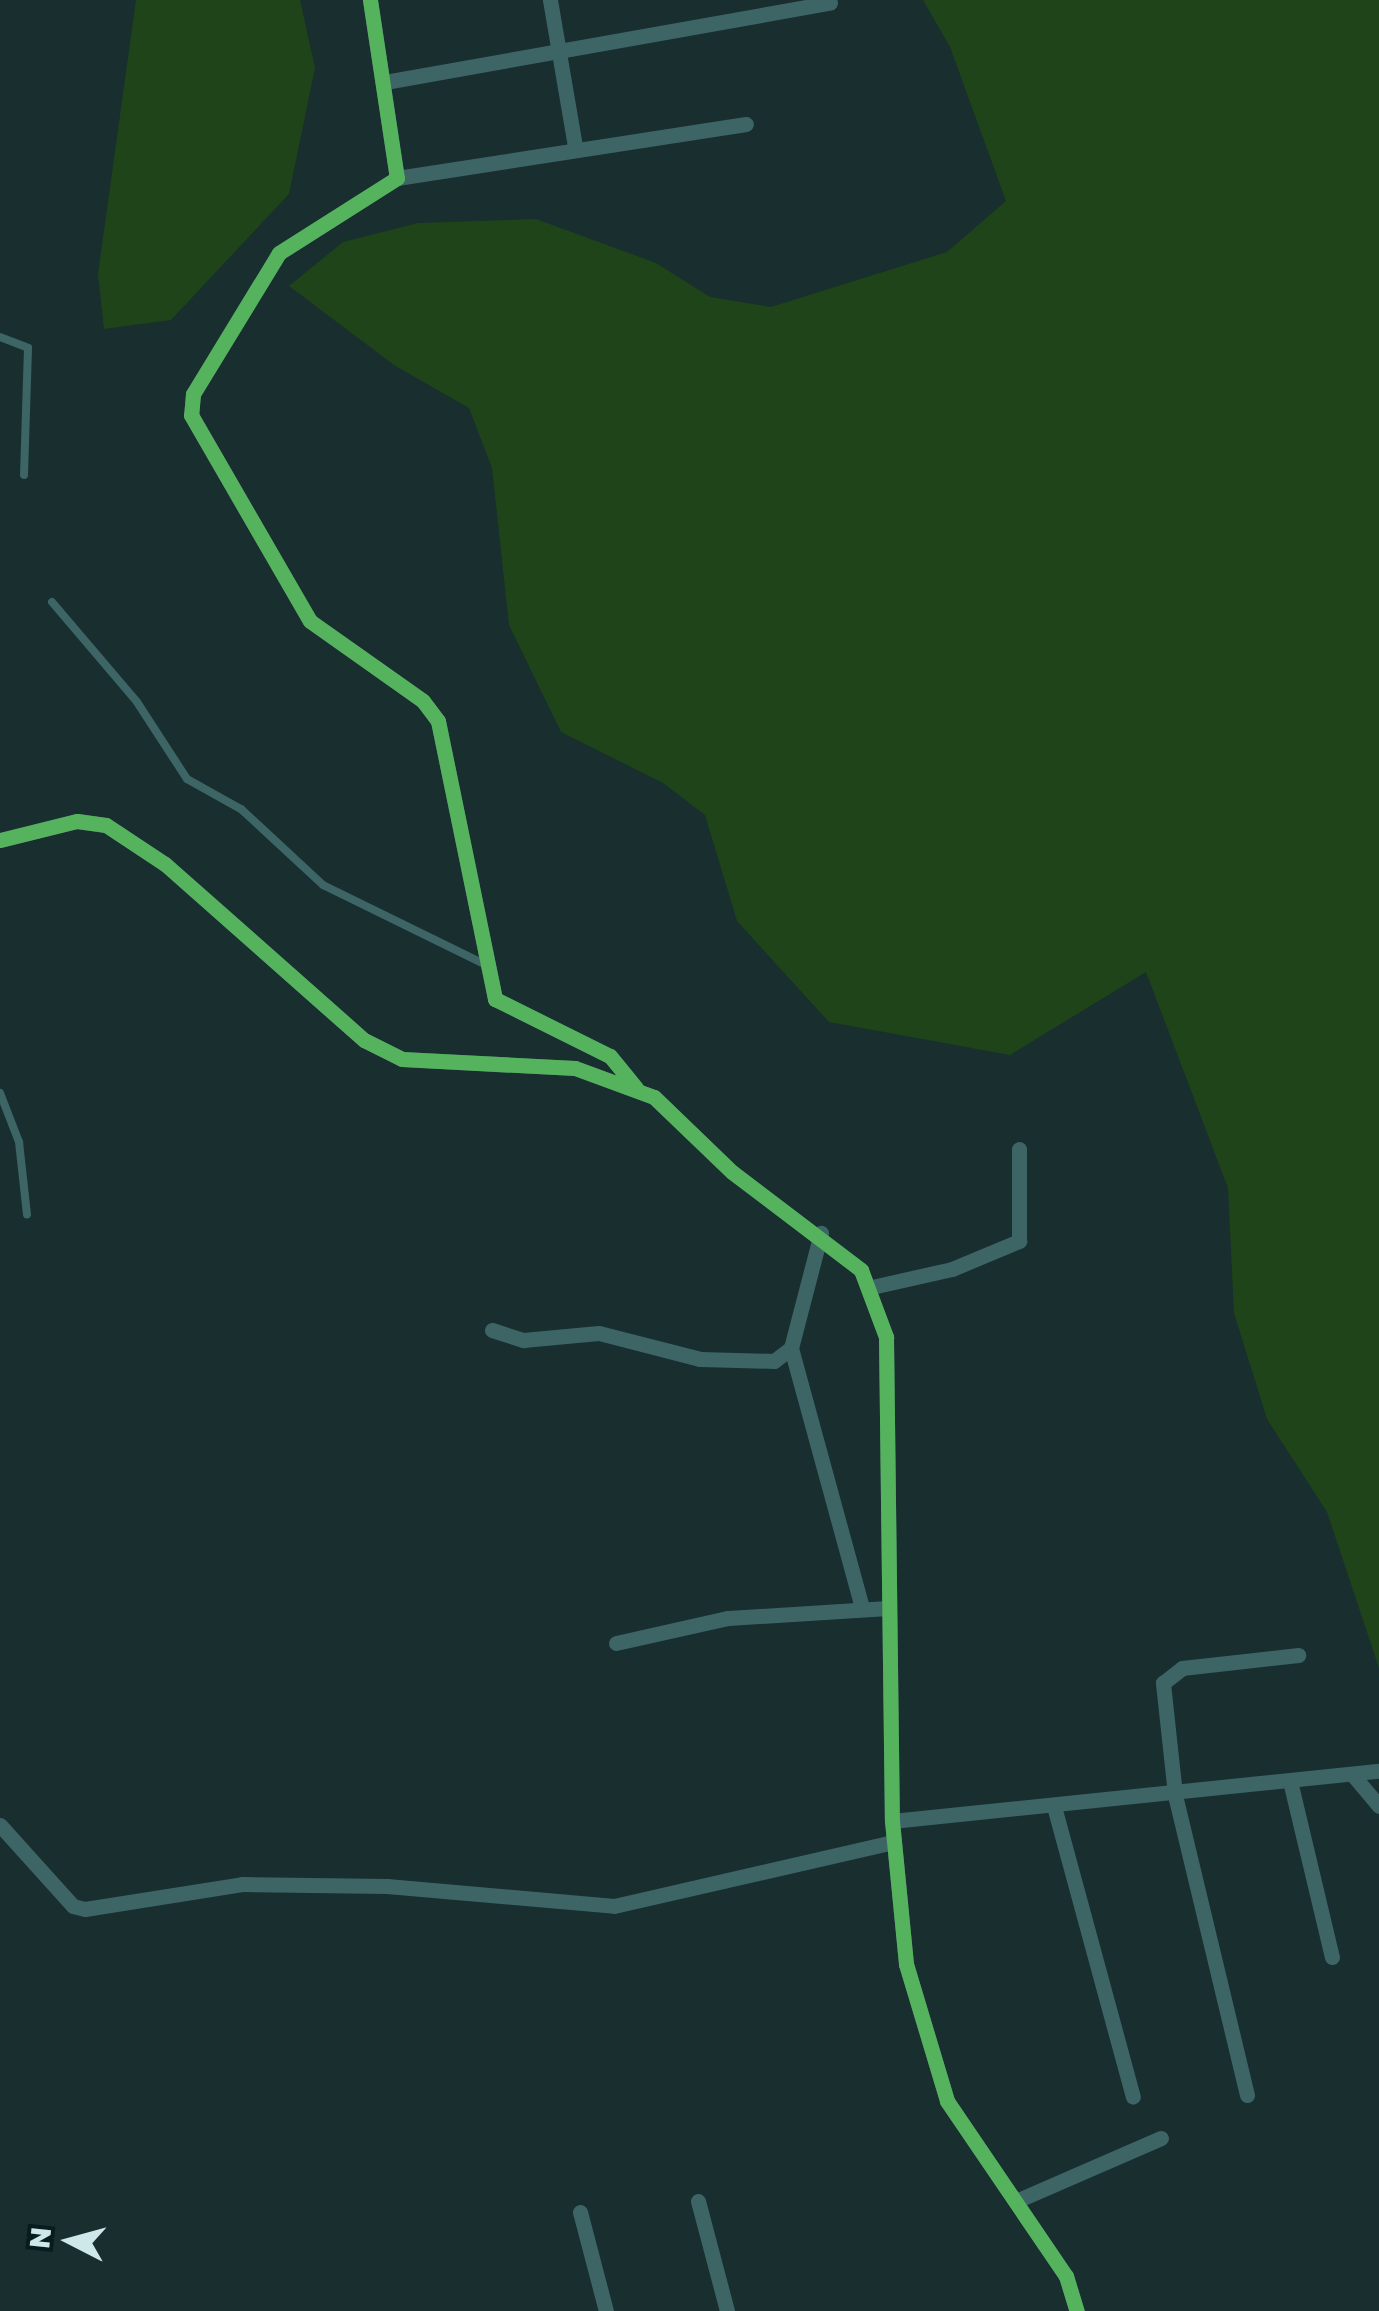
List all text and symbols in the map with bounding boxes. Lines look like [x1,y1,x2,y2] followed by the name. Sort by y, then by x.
[20,2191,120,2291] north arrow
[22,2226,57,2250] text: N

